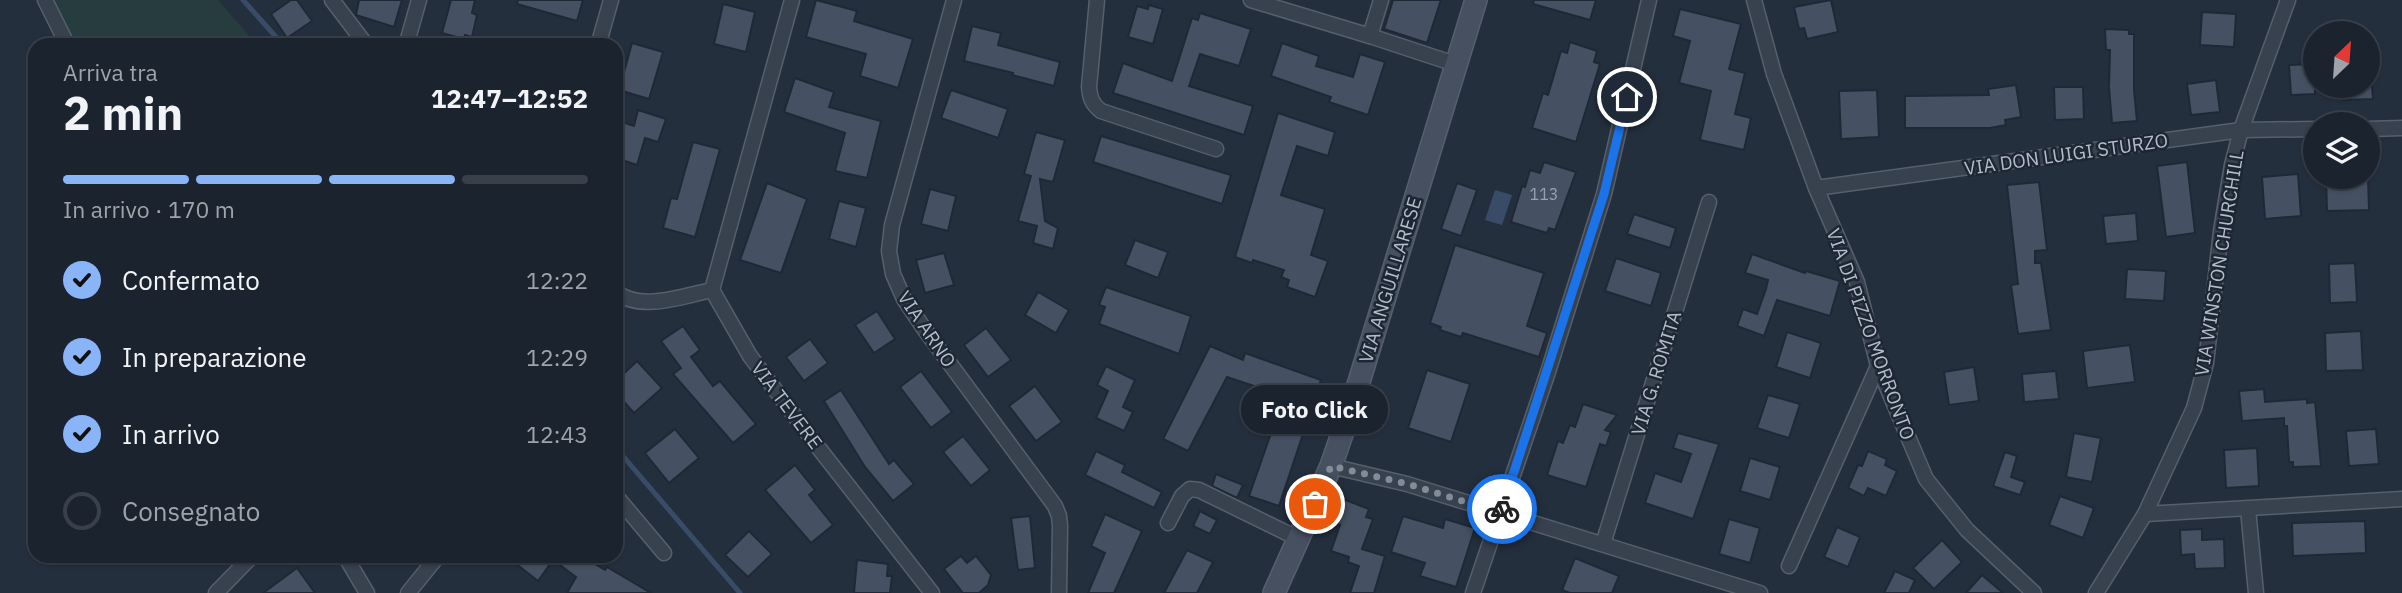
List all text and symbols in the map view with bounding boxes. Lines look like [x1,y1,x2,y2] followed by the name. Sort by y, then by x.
[2303,21,2380,98] north arrow
[2303,21,2380,189] map controls
[63,57,158,87] text: Arriva tra
[1597,67,1657,127] pin
[1608,78,1646,116] icon: home
[431,81,588,115] text: 12:47–12:52
[63,83,183,143] text: 2 min
[2303,112,2380,189] button: layers
[1963,128,2169,180] street label: VIA DON LUIGI STURZO
[2189,148,2249,378] street label: VIA WINSTON CHURCHILL
[1530,184,1558,204] house number: 113
[63,194,235,224] text: In arrivo · 170 m
[1353,194,1427,366] street label: VIA ANGUILLARESE
[1822,225,1920,443] street label: VIA DI PIZZO MORRONTO
[63,261,101,299] icon: check
[122,263,260,297] text: Confermato
[526,265,588,295] text: 12:22
[893,286,961,372] street label: VIA ARNO
[1626,308,1686,438] street label: VIA G. ROMITA
[63,338,101,376] icon: check
[122,340,307,374] text: In preparazione
[526,342,588,372] text: 12:29
[746,356,828,454] street label: VIA TEVERE
[1242,385,1388,434] callout: Foto Click
[1261,394,1368,424] text: Foto Click
[63,415,101,453] icon: check
[122,417,220,451] text: In arrivo
[526,419,588,449] text: 12:43
[1285,474,1345,534] pin
[1467,474,1537,544] courier
[1296,485,1334,523] icon: bag
[1483,490,1521,528] icon: bike
[122,494,260,528] text: Consegnato

